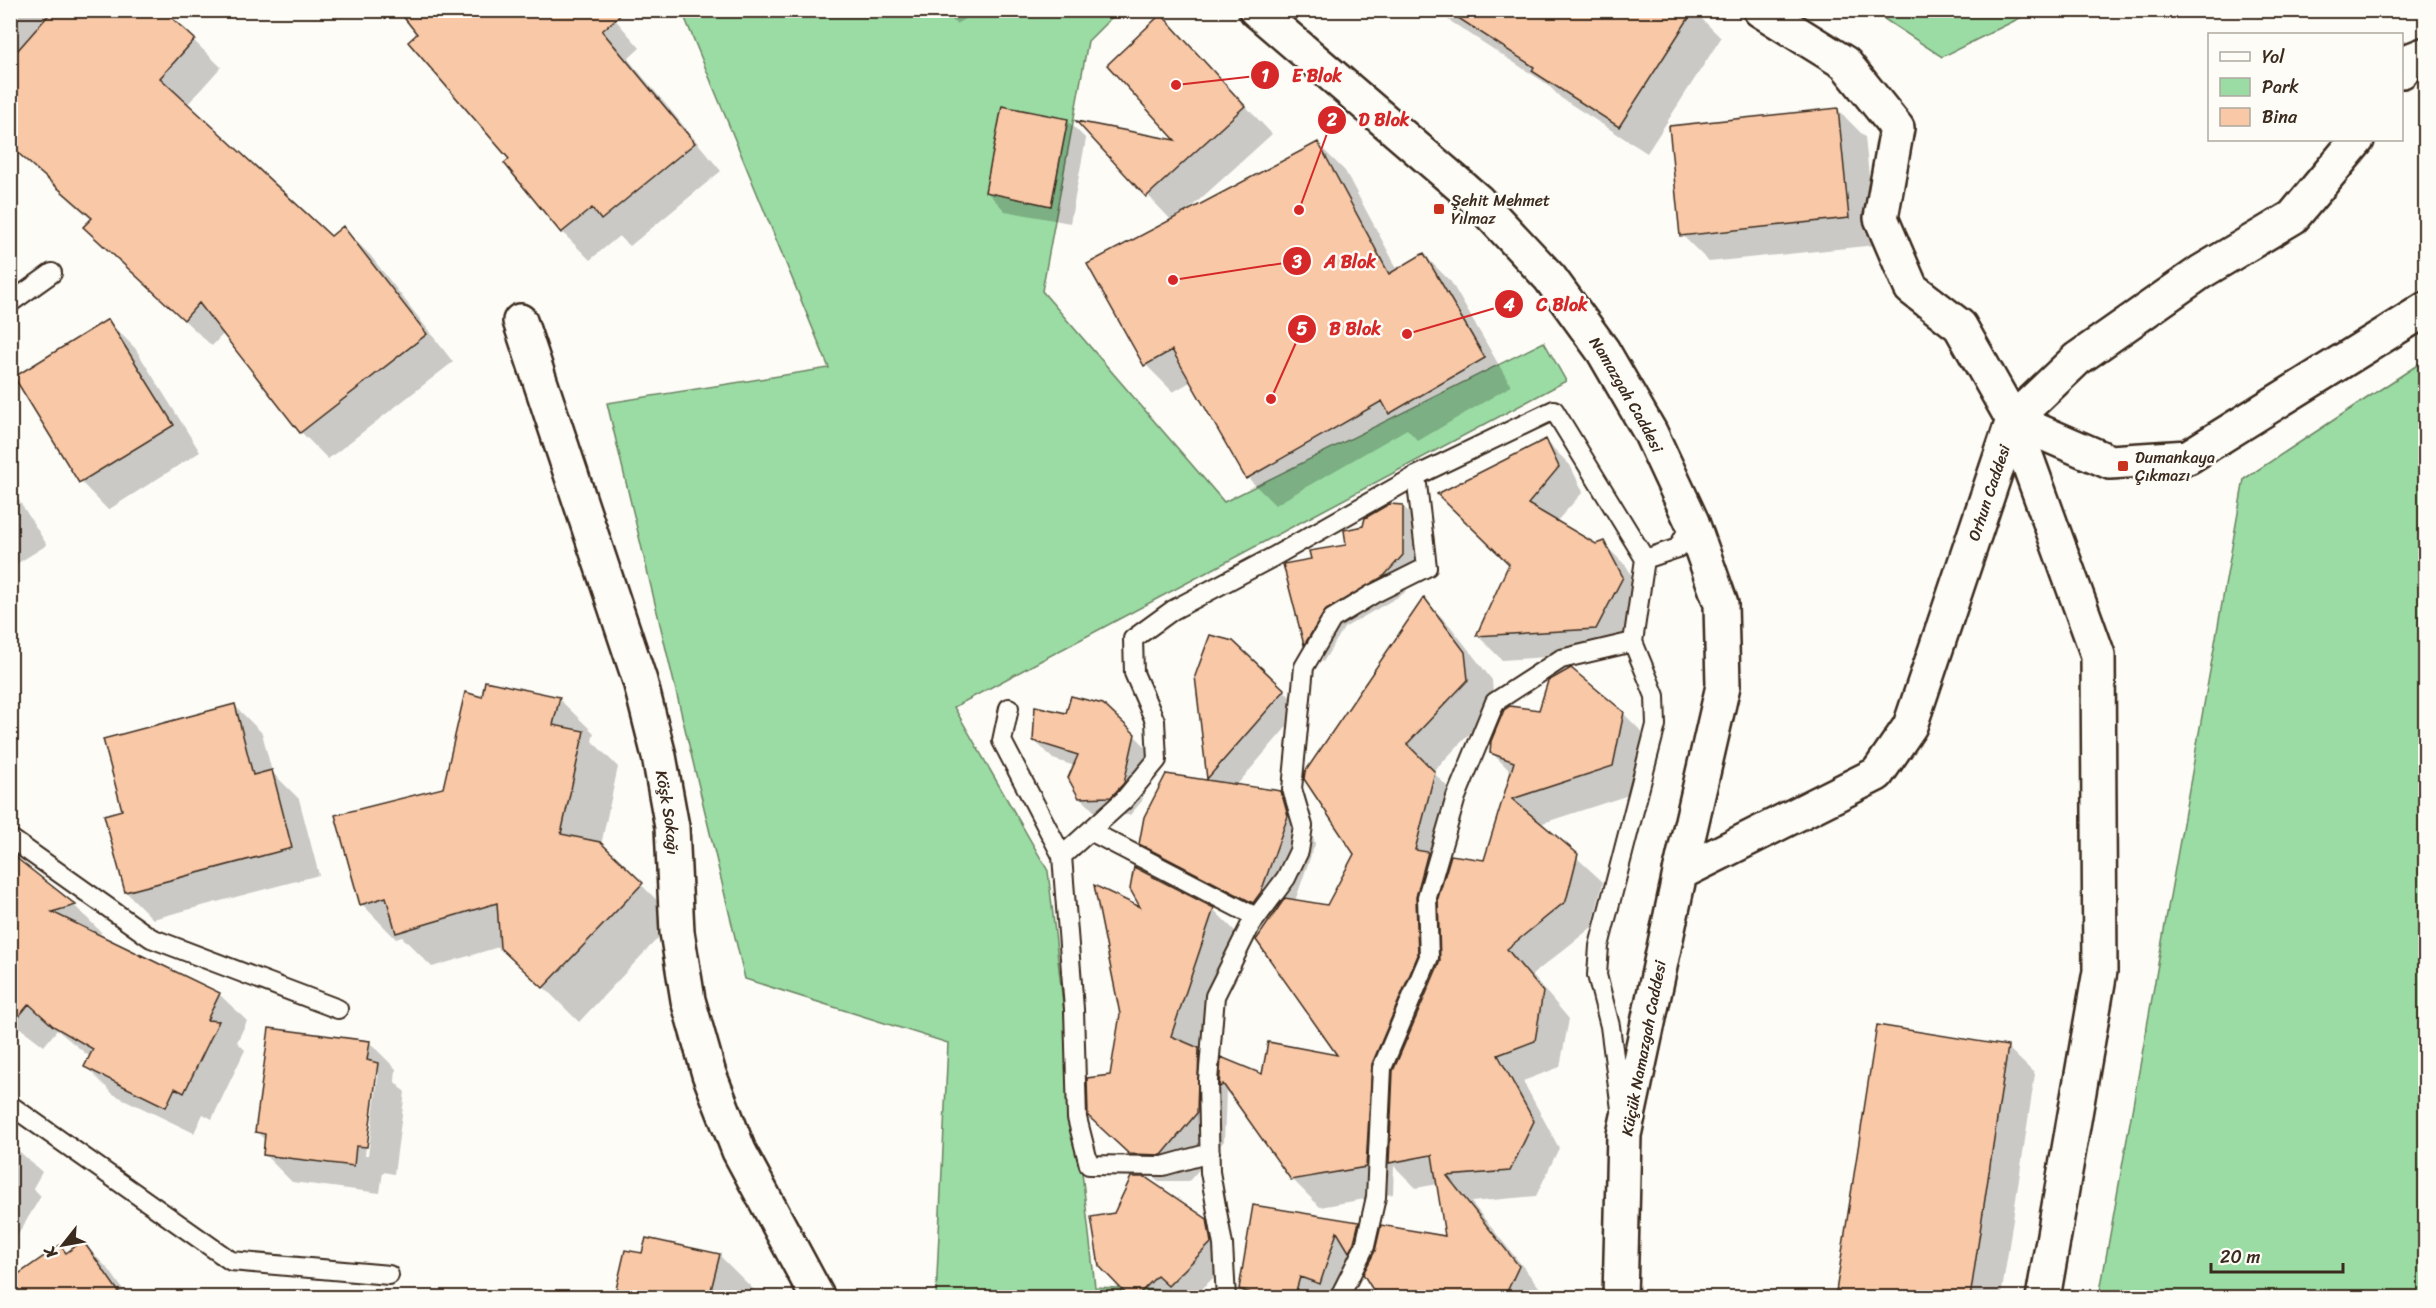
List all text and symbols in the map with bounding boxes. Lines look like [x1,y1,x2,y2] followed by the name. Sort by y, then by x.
[2208,33,2403,141] legend
[2262,41,2285,73] text: Yol
[1250,57,1354,93] callout: E Blok
[1261,60,1269,92] text: 1
[1292,60,1342,92] text: E Blok
[2262,71,2299,103] text: Park
[2262,101,2298,133] text: Bina
[1317,102,1421,138] callout: D Blok
[1326,104,1338,136] text: 2
[1359,104,1410,136] text: D Blok
[1451,186,1550,233] place label: Şehit Mehmet Yılmaz
[1432,202,1446,216] marker: Şehit Mehmet Yılmaz
[1282,243,1388,279] callout: A Blok
[1291,246,1302,278] text: 3
[1323,246,1376,278] text: A Blok
[1494,286,1599,322] callout: C Blok
[1502,289,1515,321] text: 4
[1535,289,1588,321] text: C Blok
[1287,311,1393,347] callout: B Blok
[1297,313,1308,345] text: 5
[1329,313,1381,345] text: B Blok
[1582,330,1672,458] street label: Namazgah Caddesi
[1959,440,2019,545] street label: Orhun Caddesi
[2135,443,2215,490] place label: Dumankaya Çıkmazı
[2116,459,2130,473] marker: Dumankaya Çıkmazı
[647,768,687,855] street label: Köşk Sokağı
[1612,957,1675,1138] street label: Küçük Namazgah Caddesi
[33,1215,93,1275] north arrow
[2211,1236,2343,1274] scale bar
[35,1240,66,1265] text: K
[2220,1241,2260,1273] text: 20 m

